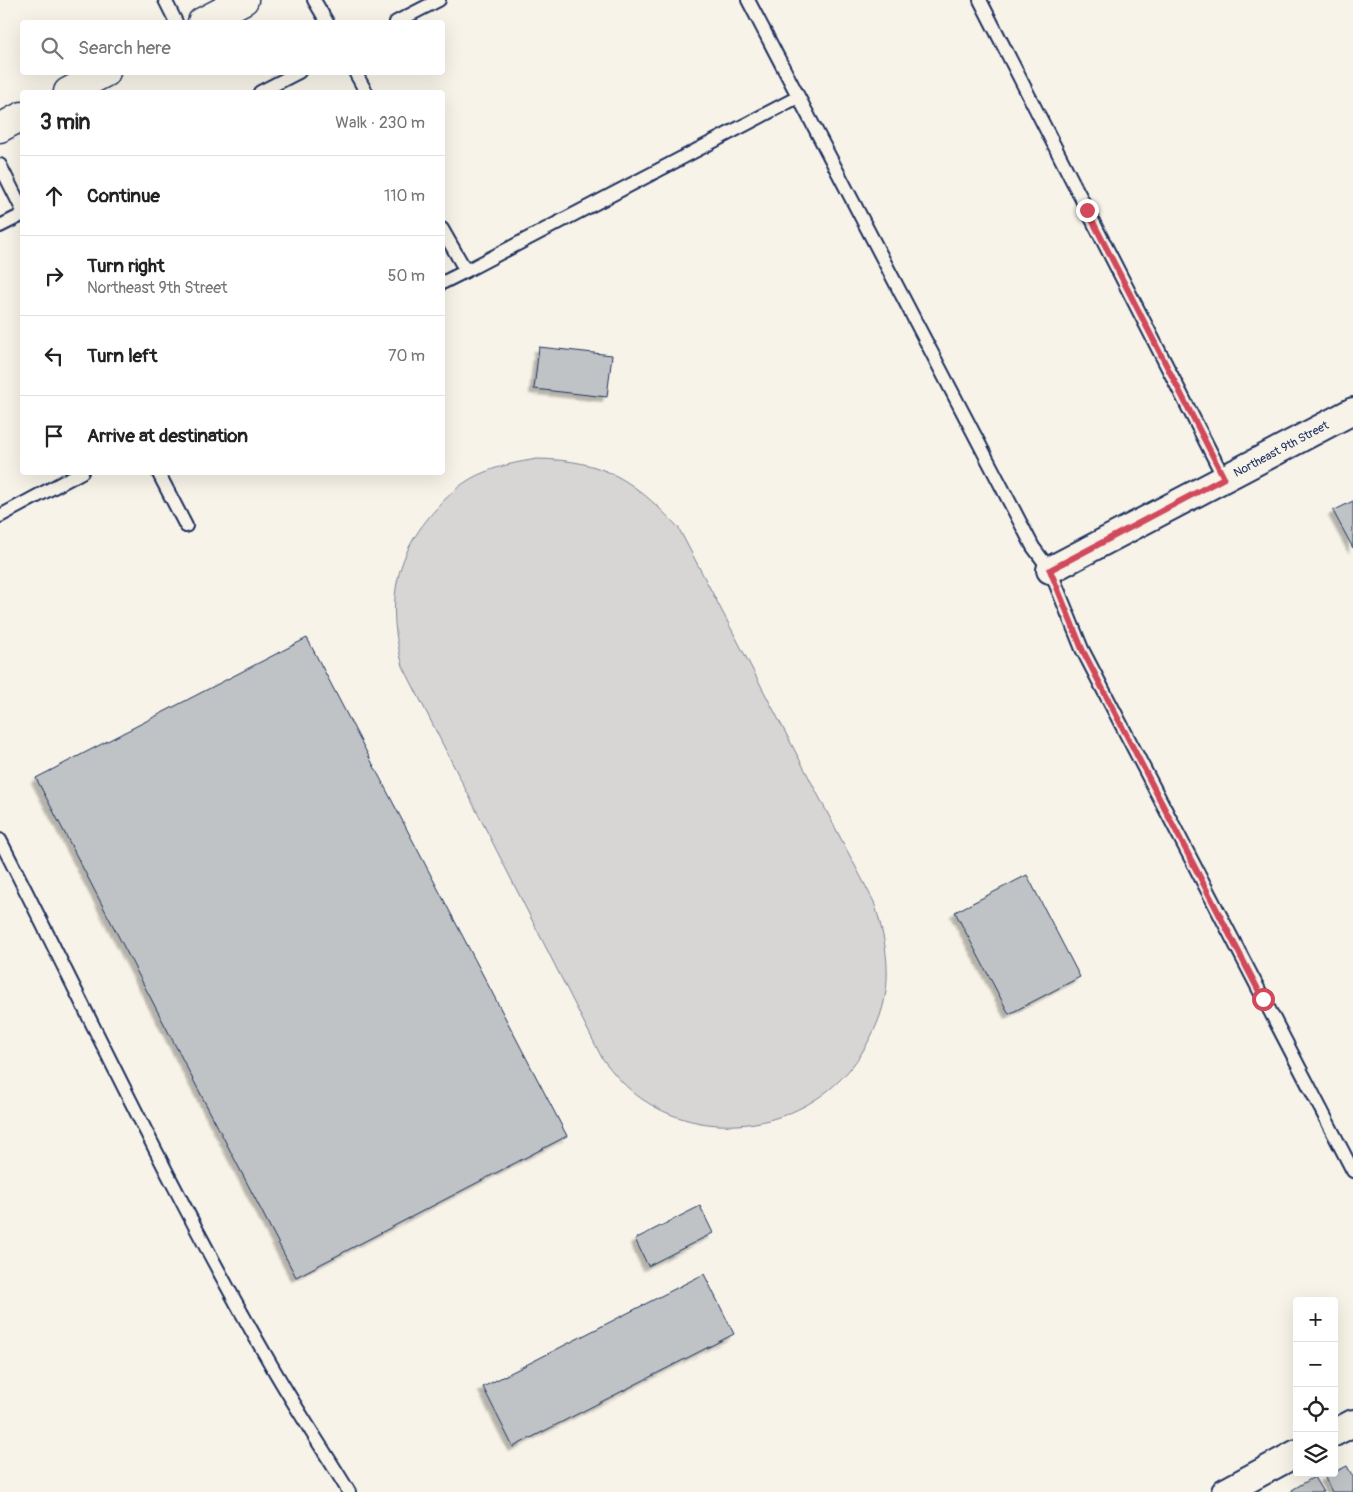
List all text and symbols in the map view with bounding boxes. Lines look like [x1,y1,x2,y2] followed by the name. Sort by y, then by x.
[20,20,445,75] search box
[38,34,66,62] icon: search
[78,36,171,60] text: Search here
[40,109,90,136] text: 3 min
[335,113,425,133] text: Walk · 230 m
[40,182,68,210] icon: ahead
[87,184,160,208] text: Continue
[384,186,425,206] text: 110 m
[1076,199,1099,222] route end
[87,254,165,278] text: Turn right
[40,262,68,290] icon: right
[388,266,425,286] text: 50 m
[87,278,228,298] text: Northeast 9th Street
[40,342,68,370] icon: left
[87,344,157,368] text: Turn left
[388,346,425,366] text: 70 m
[1231,418,1331,481] street label: Northeast 9th Street
[40,422,68,450] icon: arrive
[87,424,248,448] text: Arrive at destination
[1252,988,1275,1011] route start
[1293,1297,1338,1477] map controls
[1293,1297,1338,1342] button: +
[1293,1342,1338,1387] button: −
[1293,1387,1338,1432] button: locate
[1293,1432,1338,1477] button: layers

